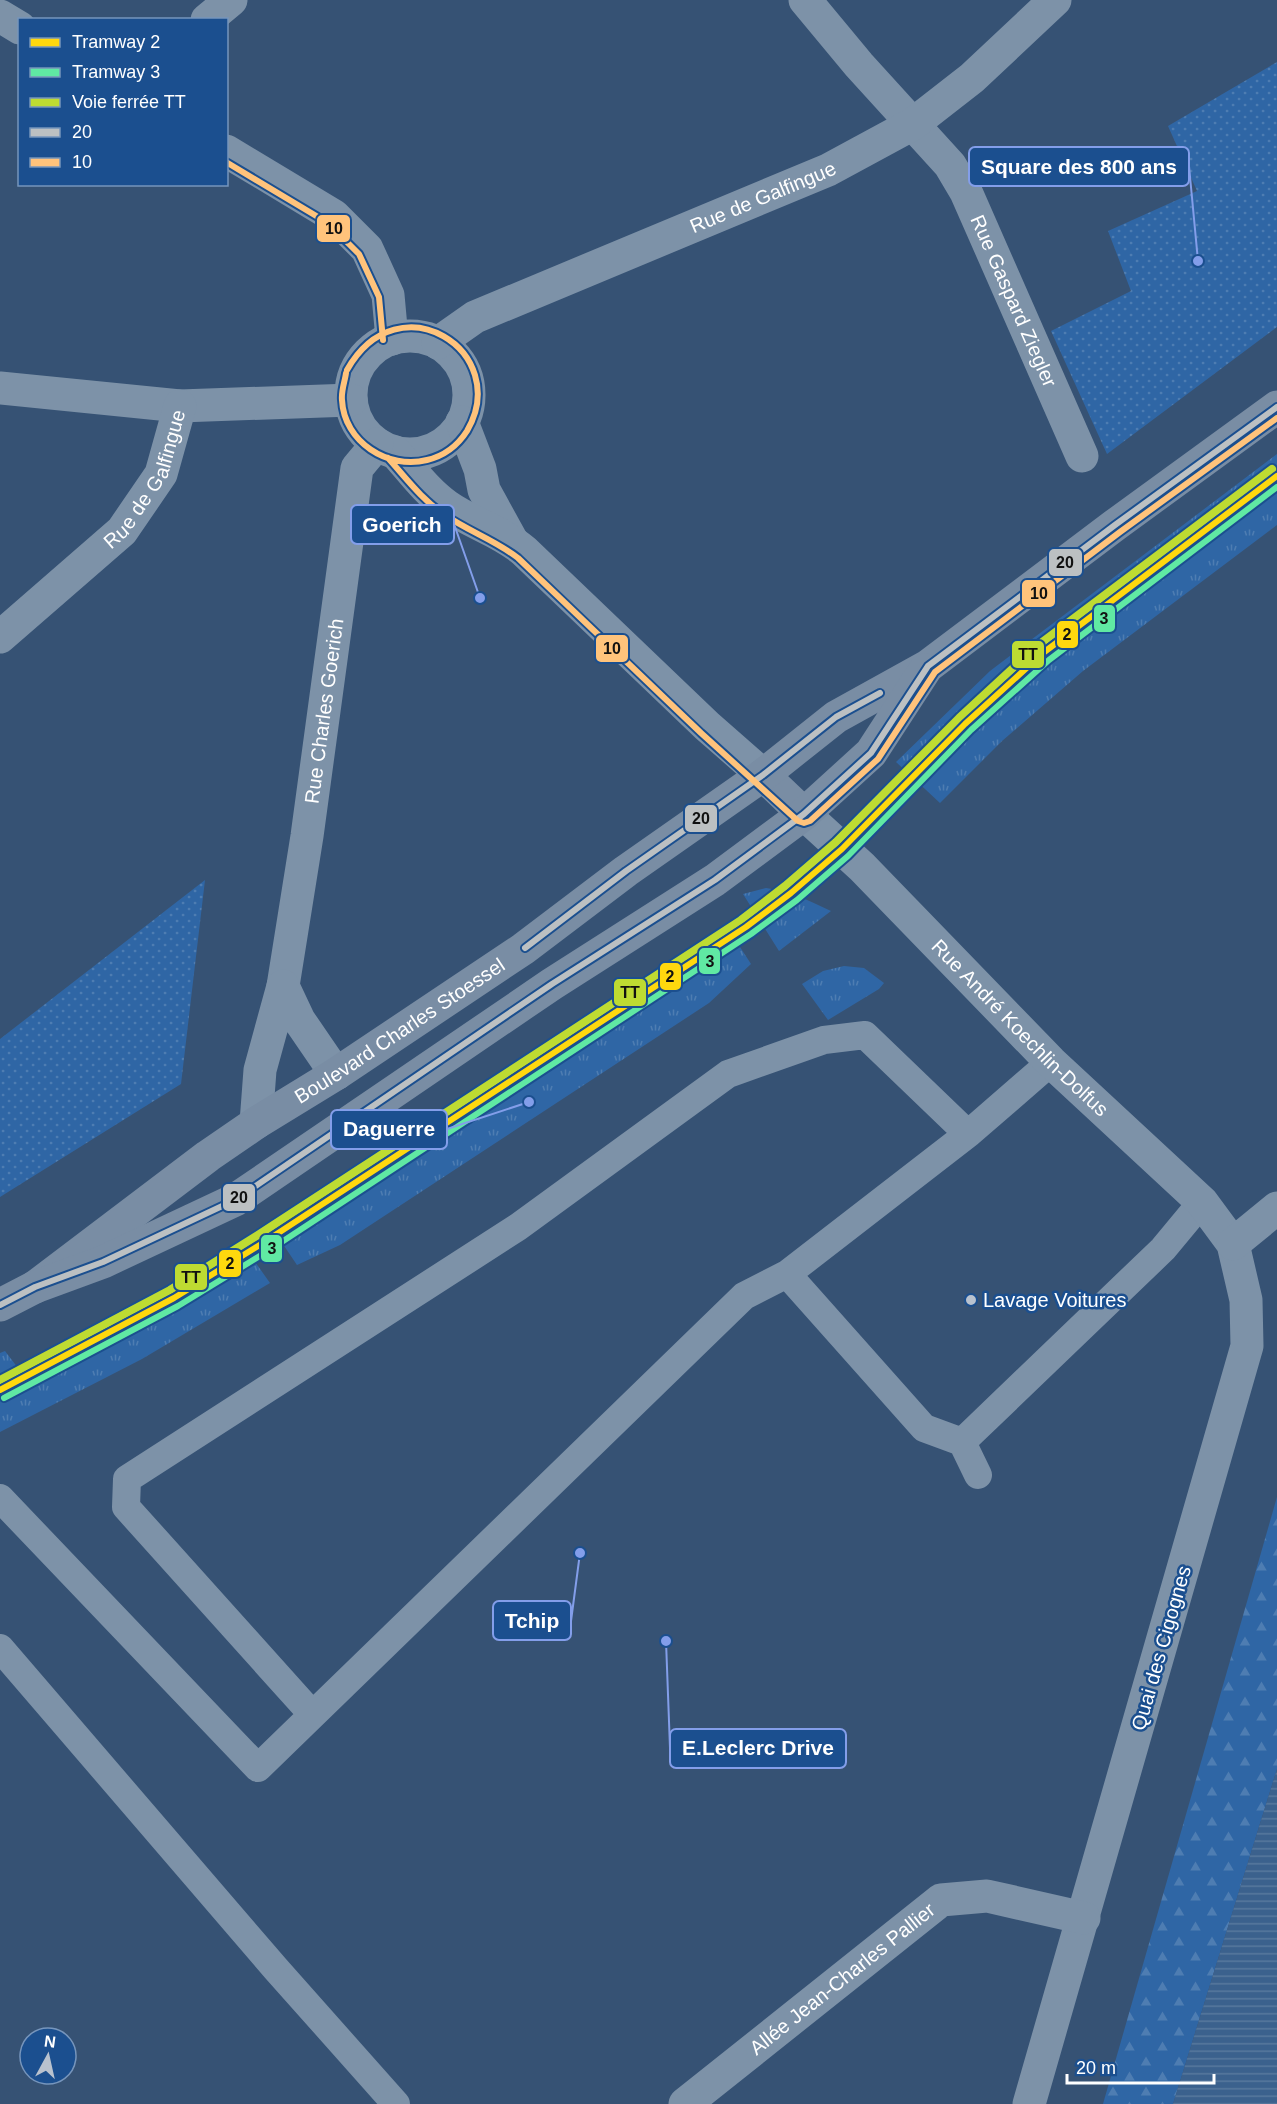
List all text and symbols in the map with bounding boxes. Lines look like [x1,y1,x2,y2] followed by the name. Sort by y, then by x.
[18,18,228,186] legend
[72,32,160,52] text: Tramway 2
[72,62,160,82] text: Tramway 3
[72,92,186,112] text: Voie ferrée TT
[72,122,92,142] text: 20
[969,147,1189,186] callout: Square des 800 ans
[72,152,92,172] text: 10
[981,155,1177,178] text: Square des 800 ans
[687,157,840,237] street label: Rue de Galfingue
[966,211,1061,391] street label: Rue Gaspard Ziegler
[316,214,351,243] line badge: 10
[325,220,343,237] text: 10
[99,407,189,553] street label: Rue de Galfingue
[351,505,454,544] callout: Goerich
[362,513,442,536] text: Goerich
[1048,548,1083,577] line badge: 20
[1056,554,1074,571] text: 20
[1021,579,1056,608] line badge: 10
[1030,585,1048,602] text: 10
[1093,604,1116,633] line badge: 3
[1100,610,1109,627] text: 3
[300,617,347,805] street label: Rue Charles Goerich
[1056,620,1079,649] line badge: 2
[1063,626,1072,643] text: 2
[595,634,629,663] line badge: 10
[603,640,621,657] text: 10
[1011,640,1045,669] line badge: TT
[1018,646,1038,663] text: TT
[684,804,718,833] line badge: 20
[692,810,710,827] text: 20
[927,935,1113,1120] street label: Rue André Koechlin-Dolfus
[698,947,721,975] line badge: 3
[291,953,509,1108] street label: Boulevard Charles Stoessel
[706,953,715,970] text: 3
[659,962,682,991] line badge: 2
[666,968,675,985] text: 2
[613,978,647,1007] line badge: TT
[620,984,640,1001] text: TT
[331,1110,447,1149] callout: Daguerre
[343,1117,435,1140] text: Daguerre
[222,1183,256,1212] line badge: 20
[230,1189,248,1206] text: 20
[260,1234,283,1263] line badge: 3
[268,1240,277,1257] text: 3
[218,1249,242,1278] line badge: 2
[226,1255,235,1272] text: 2
[174,1263,208,1291] line badge: TT
[181,1269,201,1286] text: TT
[983,1289,1126,1311] place label: Lavage Voitures
[964,1293,978,1307] marker: Lavage Voitures
[1127,1563,1195,1733] street label: Quai des Cigognes
[493,1601,571,1640] callout: Tchip
[505,1609,559,1632] text: Tchip
[670,1729,846,1768] callout: E.Leclerc Drive
[682,1736,834,1759] text: E.Leclerc Drive
[745,1898,939,2059] street label: Allée Jean-Charles Pallier
[18,2026,78,2086] north arrow
[43,2032,57,2051] text: N
[1067,2047,1214,2085] scale bar
[1076,2058,1116,2078] text: 20 m

